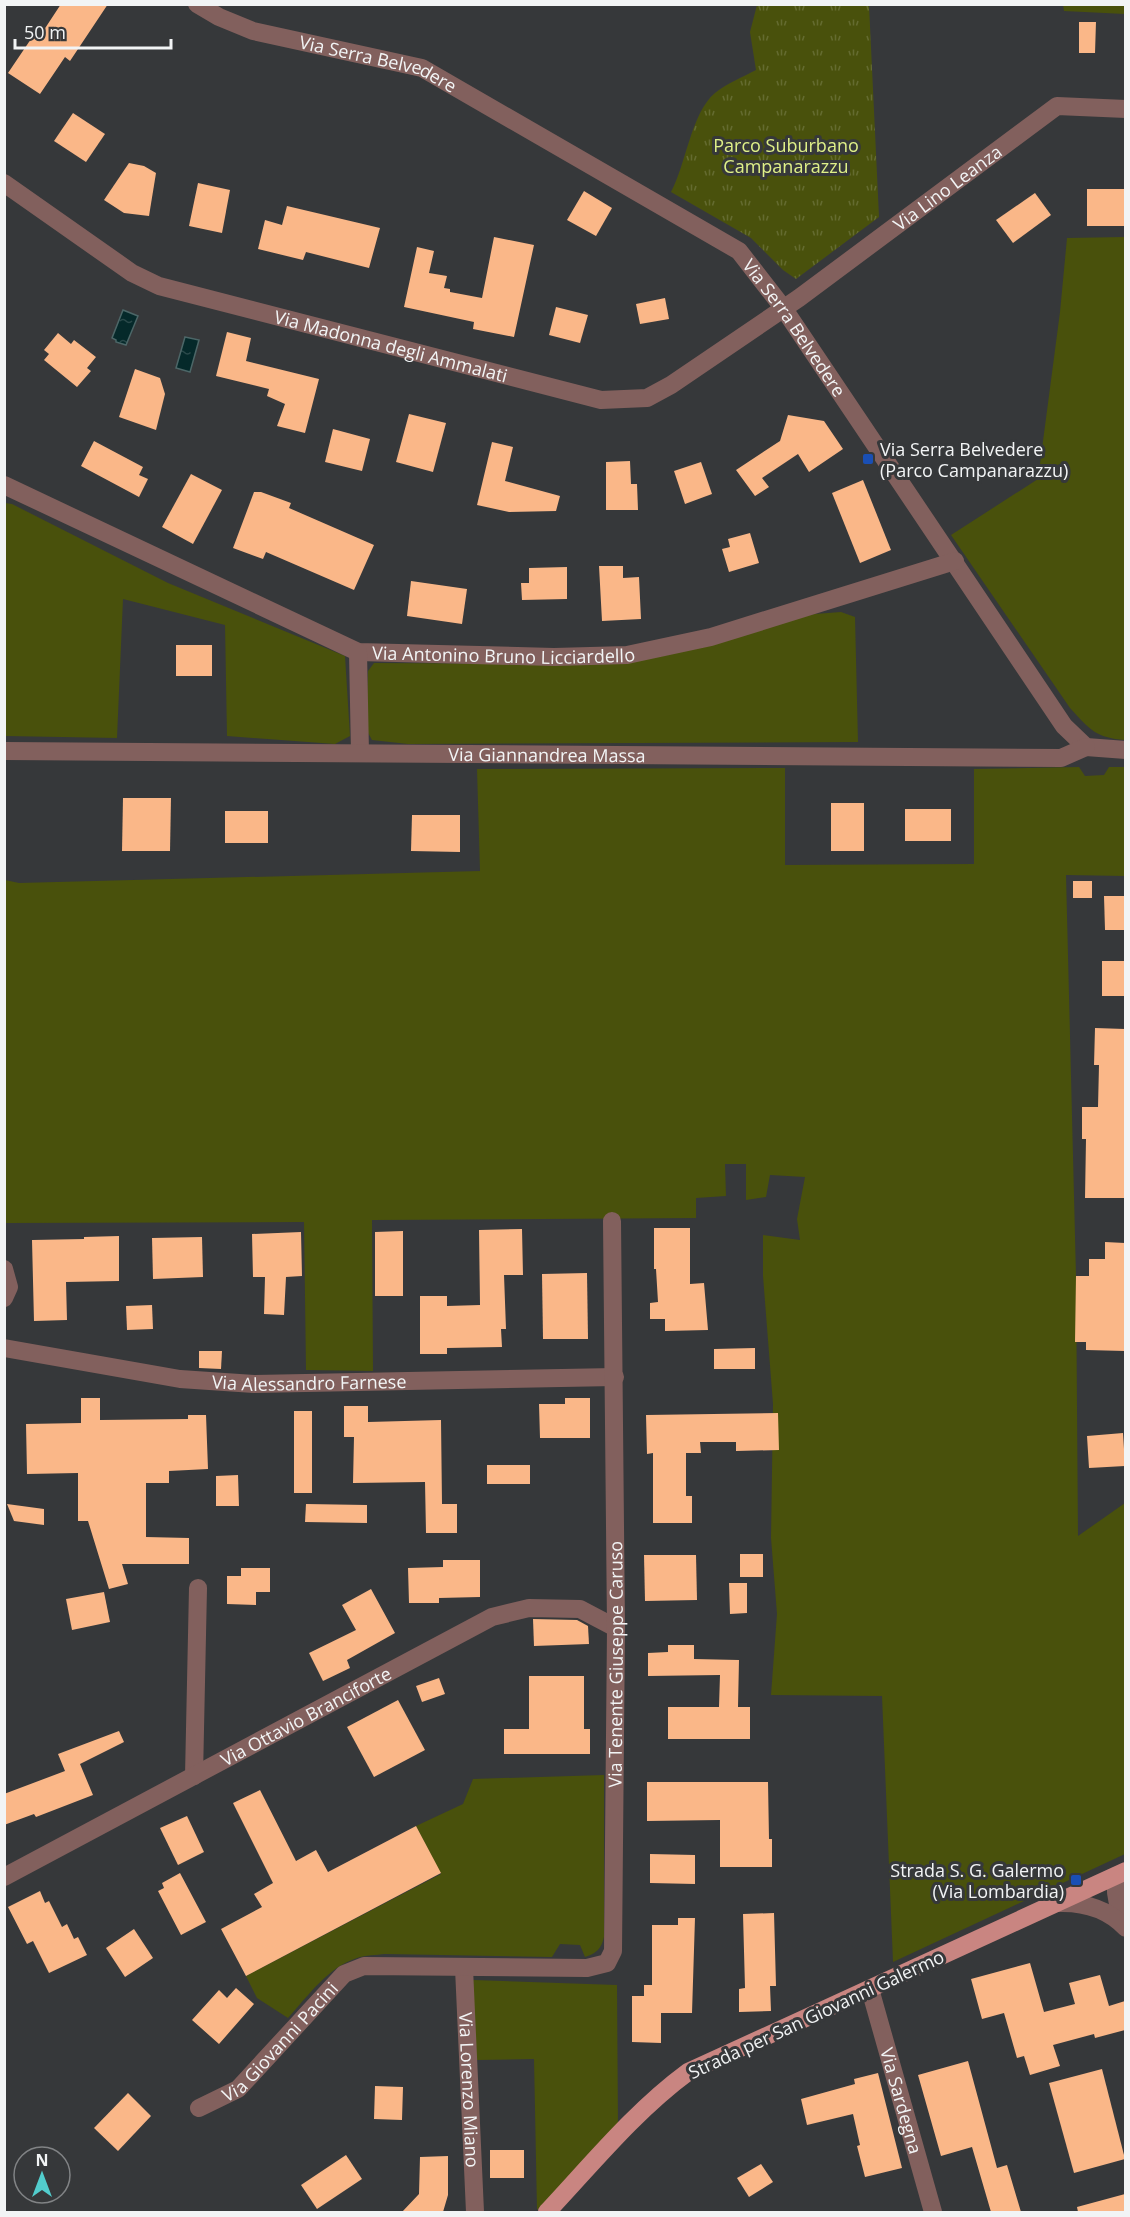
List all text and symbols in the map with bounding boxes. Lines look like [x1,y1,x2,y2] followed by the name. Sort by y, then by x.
[15,12,171,50] scale bar
[24,20,66,44] text: 50 m
[297,30,461,98] street label: Via Serra Belvedere
[713,133,859,178] park label: Parco Suburbano Campanarazzu
[888,139,1007,236] street label: Via Lino Leanza
[737,254,851,401] street label: Via Serra Belvedere
[272,304,510,387] street label: Via Madonna degli Ammalati
[880,437,1068,482] place label: Via Serra Belvedere (Parco Campanarazzu)
[861,452,875,466] marker: Via Serra Belvedere (Parco Campanarazzu)
[372,640,637,669] street label: Via Antonino Bruno Licciardello
[448,742,646,767] street label: Via Giannandrea Massa
[211,1369,407,1396] street label: Via Alessandro Farnese
[603,1541,628,1788] street label: Via Tenente Giuseppe Caruso
[216,1661,395,1771] street label: Via Ottavio Branciforte
[890,1858,1064,1903] place label: Strada S. G. Galermo (Via Lombardia)
[1069,1873,1083,1887] marker: Strada S. G. Galermo (Via Lombardia)
[684,1944,948,2084] street label: Strada per San Giovanni Galermo
[218,1977,343,2107] street label: Via Giovanni Pacini
[454,2012,485,2168] street label: Via Lorenzo Miano
[875,2045,928,2156] street label: Via Sardegna
[12,2145,72,2205] north arrow
[35,2149,49,2171] text: N

